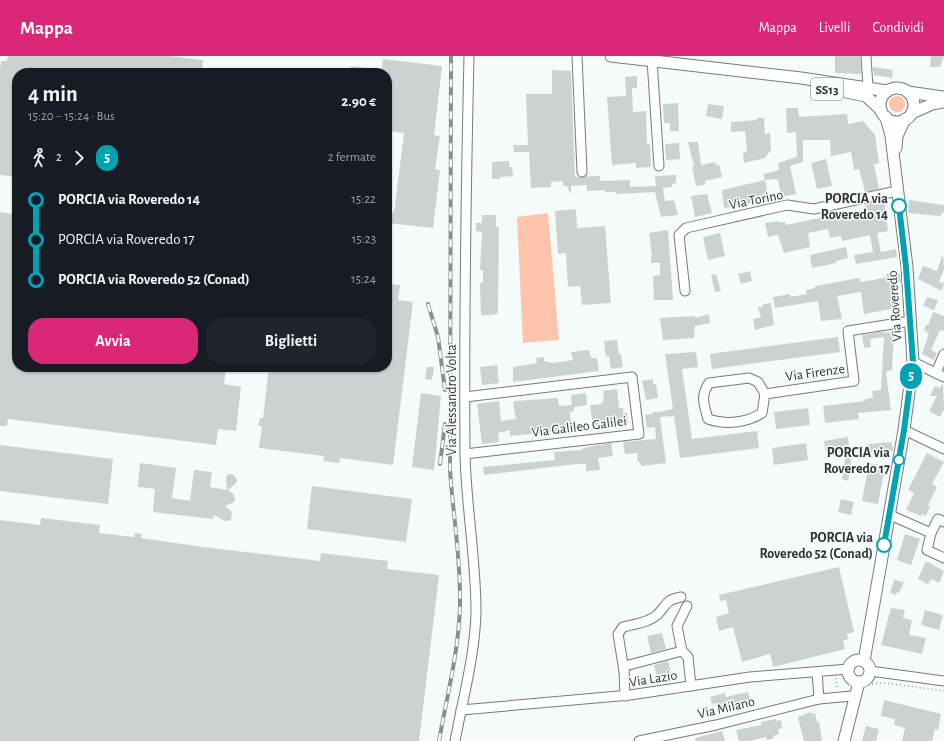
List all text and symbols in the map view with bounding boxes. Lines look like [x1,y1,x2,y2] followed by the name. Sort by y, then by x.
[20,19,73,38] text: Mappa
[759,21,797,35] text: Mappa
[819,21,850,35] text: Livelli
[872,21,924,35] text: Condividi
[811,78,843,100] road number: SS13
[28,83,78,105] text: 4 min
[341,94,376,109] text: 2.90 €
[28,110,115,123] text: 15:20 – 15:24 · Bus
[28,147,50,169] icon: walk
[68,147,90,169] icon: forward
[56,151,62,164] text: 2
[104,151,110,165] text: 5
[328,151,376,164] text: 2 fermate
[728,188,785,212] street label: Via Torino
[58,192,200,207] text: PORCIA via Roveredo 14
[821,192,888,222] place label: PORCIA via Roveredo 14
[351,193,376,206] text: 15:22
[891,198,907,214] marker: PORCIA via Roveredo 14
[58,232,195,247] text: PORCIA via Roveredo 17
[352,233,376,246] text: 15:23
[886,270,904,342] street label: Via Roveredo
[58,272,250,287] text: PORCIA via Roveredo 52 (Conad)
[351,273,376,286] text: 15:24
[28,318,198,364] button: Avvia
[206,318,376,364] button: Biglietti
[445,344,459,456] street label: Via Alessandro Volta
[785,362,846,384] street label: Via Firenze
[898,363,924,389] line badge: 5
[908,369,914,383] text: 5
[531,414,627,440] street label: Via Galileo Galilei
[824,446,890,476] place label: PORCIA via Roveredo 17
[893,454,905,466] marker: PORCIA via Roveredo 17
[759,531,873,561] place label: PORCIA via Roveredo 52 (Conad)
[876,537,892,553] marker: PORCIA via Roveredo 52 (Conad)
[628,668,678,690] street label: Via Lazio
[696,695,756,721] street label: Via Milano

